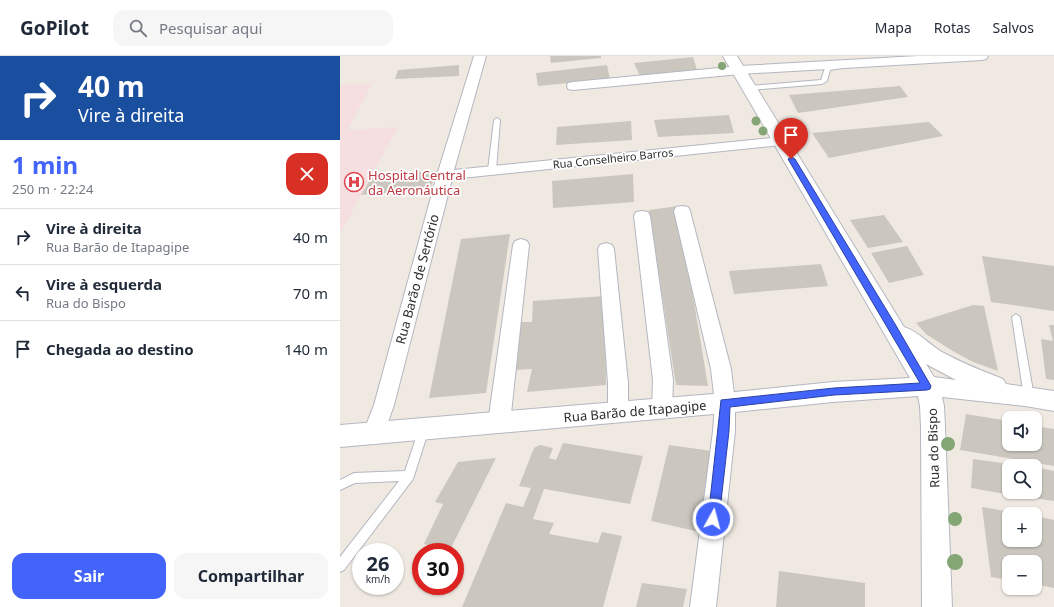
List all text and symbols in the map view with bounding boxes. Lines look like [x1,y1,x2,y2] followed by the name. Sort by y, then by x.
[113,10,393,46] search box
[20,15,89,41] text: GoPilot
[127,17,149,39] icon: search
[159,18,262,38] text: Pesquisar aqui
[875,18,912,37] text: Mapa
[934,18,971,37] text: Rotas
[993,18,1034,37] text: Salvos
[78,67,145,105] text: 40 m
[12,72,64,124] icon: right
[78,103,184,127] text: Vire à direita
[774,118,808,159] pin
[780,124,802,146] icon: arrive
[552,144,674,172] street label: Rua Conselheiro Barros
[12,148,78,181] text: 1 min
[286,153,328,195] button: close
[368,166,466,199] place label: Hospital Central da Aeronáutica
[343,171,365,193] hospital icon: Hospital Central da Aeronáutica
[12,180,93,198] text: 250 m · 22:24
[391,212,443,346] street label: Rua Barão de Sertório
[46,218,142,238] text: Vire à direita
[12,226,34,248] icon: right
[293,227,328,247] text: 40 m
[46,238,189,256] text: Rua Barão de Itapagipe
[46,274,162,294] text: Vire à esquerda
[12,282,34,304] icon: left
[293,283,328,303] text: 70 m
[46,294,126,312] text: Rua do Bispo
[12,338,34,360] icon: arrive
[46,339,194,359] text: Chegada ao destino
[284,339,328,359] text: 140 m
[563,396,707,426] street label: Rua Barão de Itapagipe
[923,408,943,488] street label: Rua do Bispo
[1002,411,1042,595] map controls
[1002,411,1042,451] button: sound
[1002,459,1042,499] button: search
[692,498,734,540] position arrow
[1002,507,1042,547] button: +
[412,543,464,595] speed limit sign: 30
[367,550,389,577] text: 26
[12,553,166,599] button: Sair
[174,553,328,599] button: Compartilhar
[1002,555,1042,595] button: −
[366,572,390,586] text: km/h

